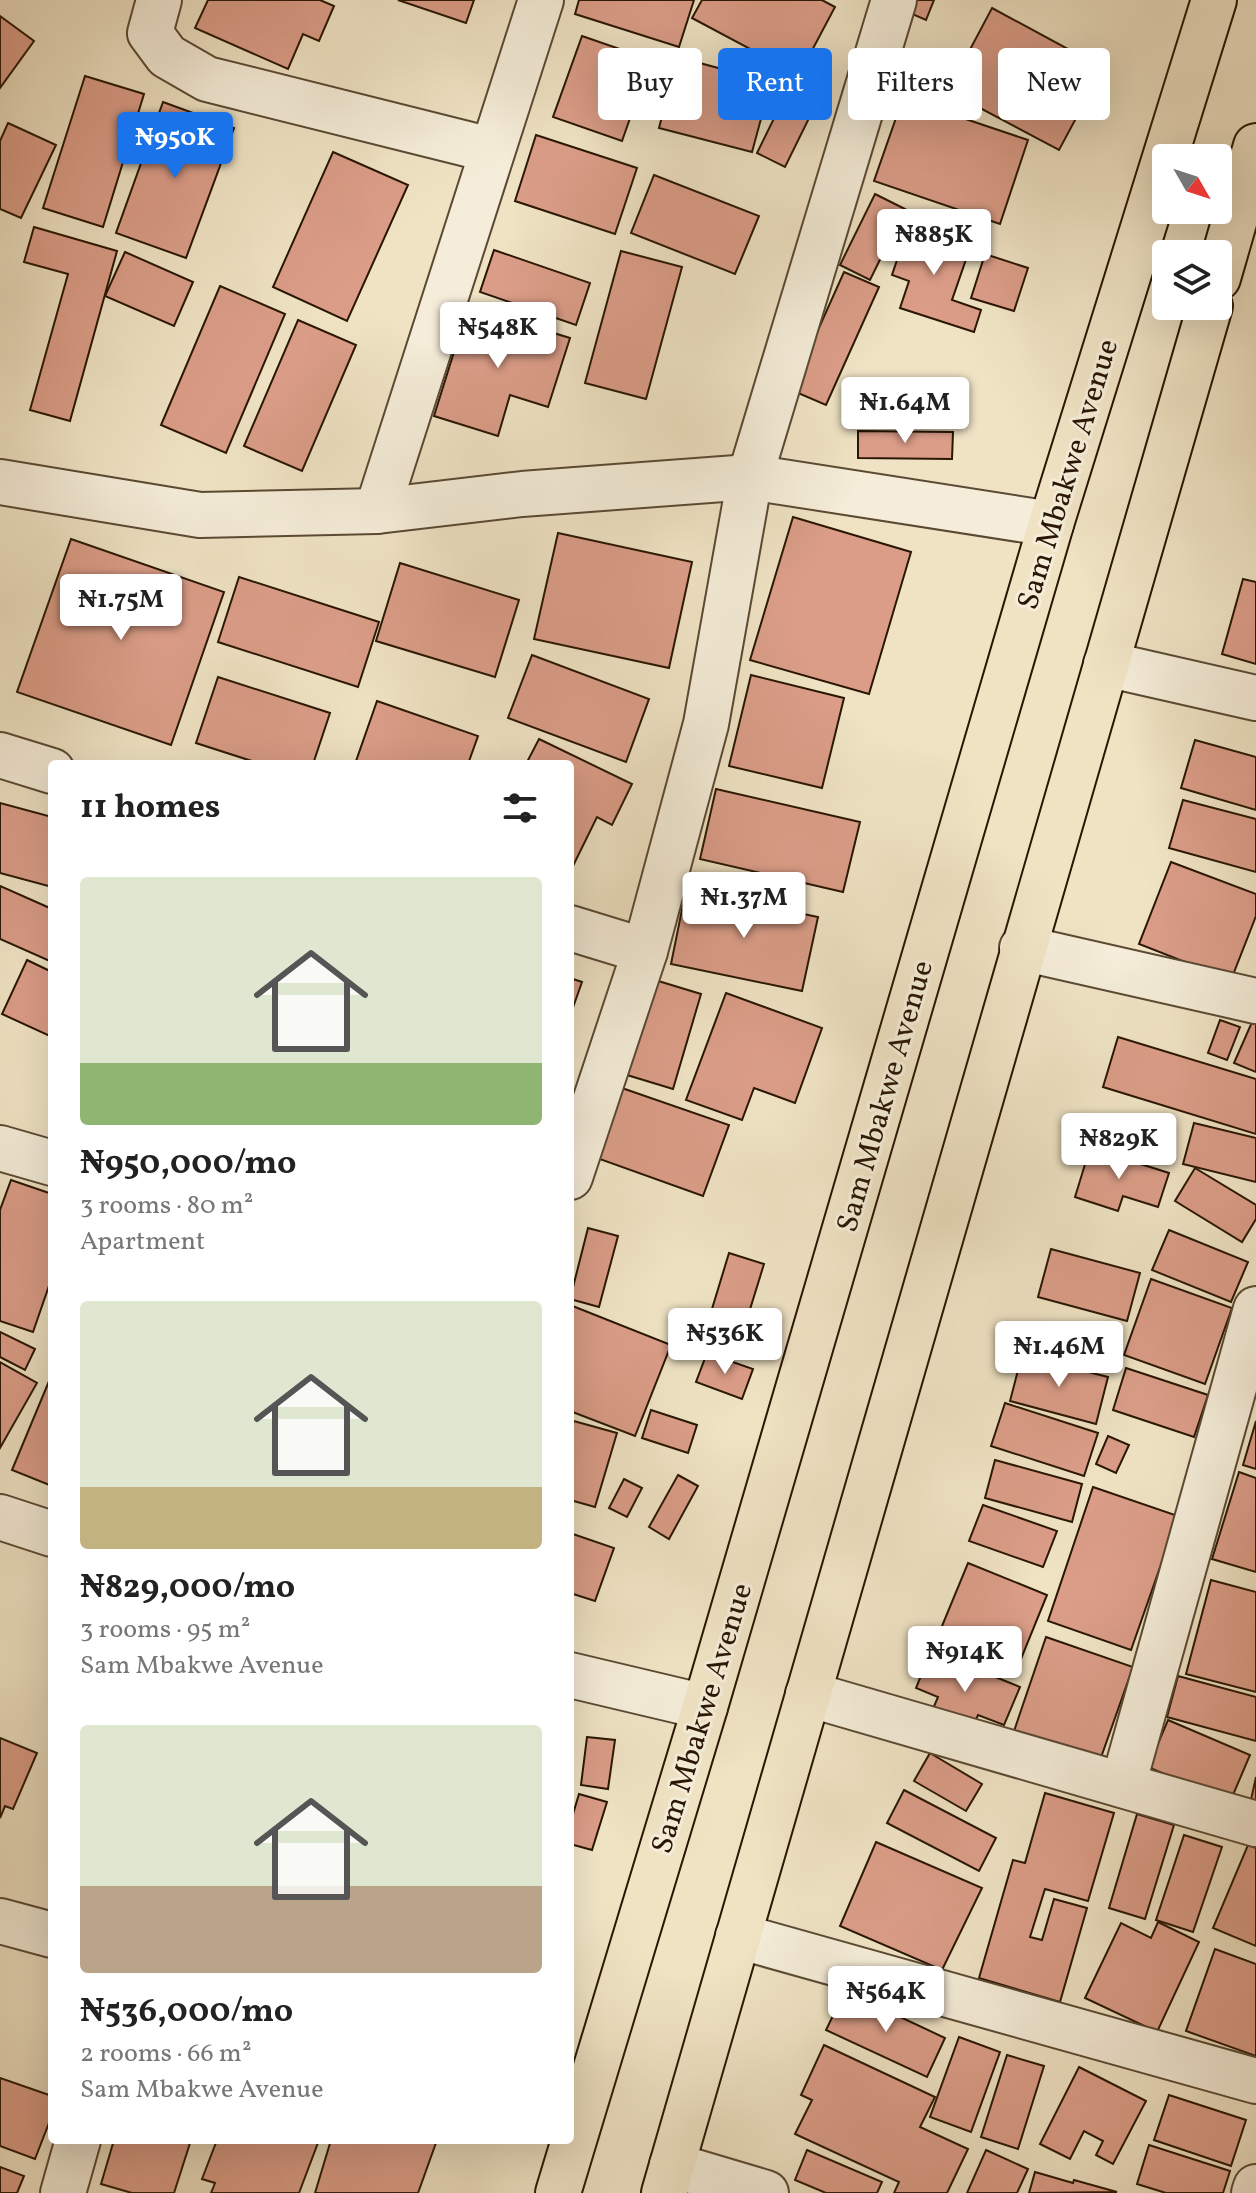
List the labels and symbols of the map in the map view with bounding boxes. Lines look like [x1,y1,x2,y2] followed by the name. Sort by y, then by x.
[119,112,231,180] pin: ₦950K
[1152,144,1232,224] north arrow
[878,209,990,277] pin: ₦885K
[442,302,554,370] pin: ₦548K
[1008,334,1130,615] street label: Sam Mbakwe Avenue
[840,377,970,445] pin: ₦1.64M
[56,574,186,642] pin: ₦1.75M
[679,872,809,940] pin: ₦1.37M
[827,956,945,1237] street label: Sam Mbakwe Avenue
[1063,1113,1175,1181] pin: ₦829K
[669,1308,781,1376] pin: ₦536K
[994,1321,1124,1389] pin: ₦1.46M
[642,1578,764,1859] street label: Sam Mbakwe Avenue
[909,1626,1021,1694] pin: ₦914K
[830,1966,942,2034] pin: ₦564K

